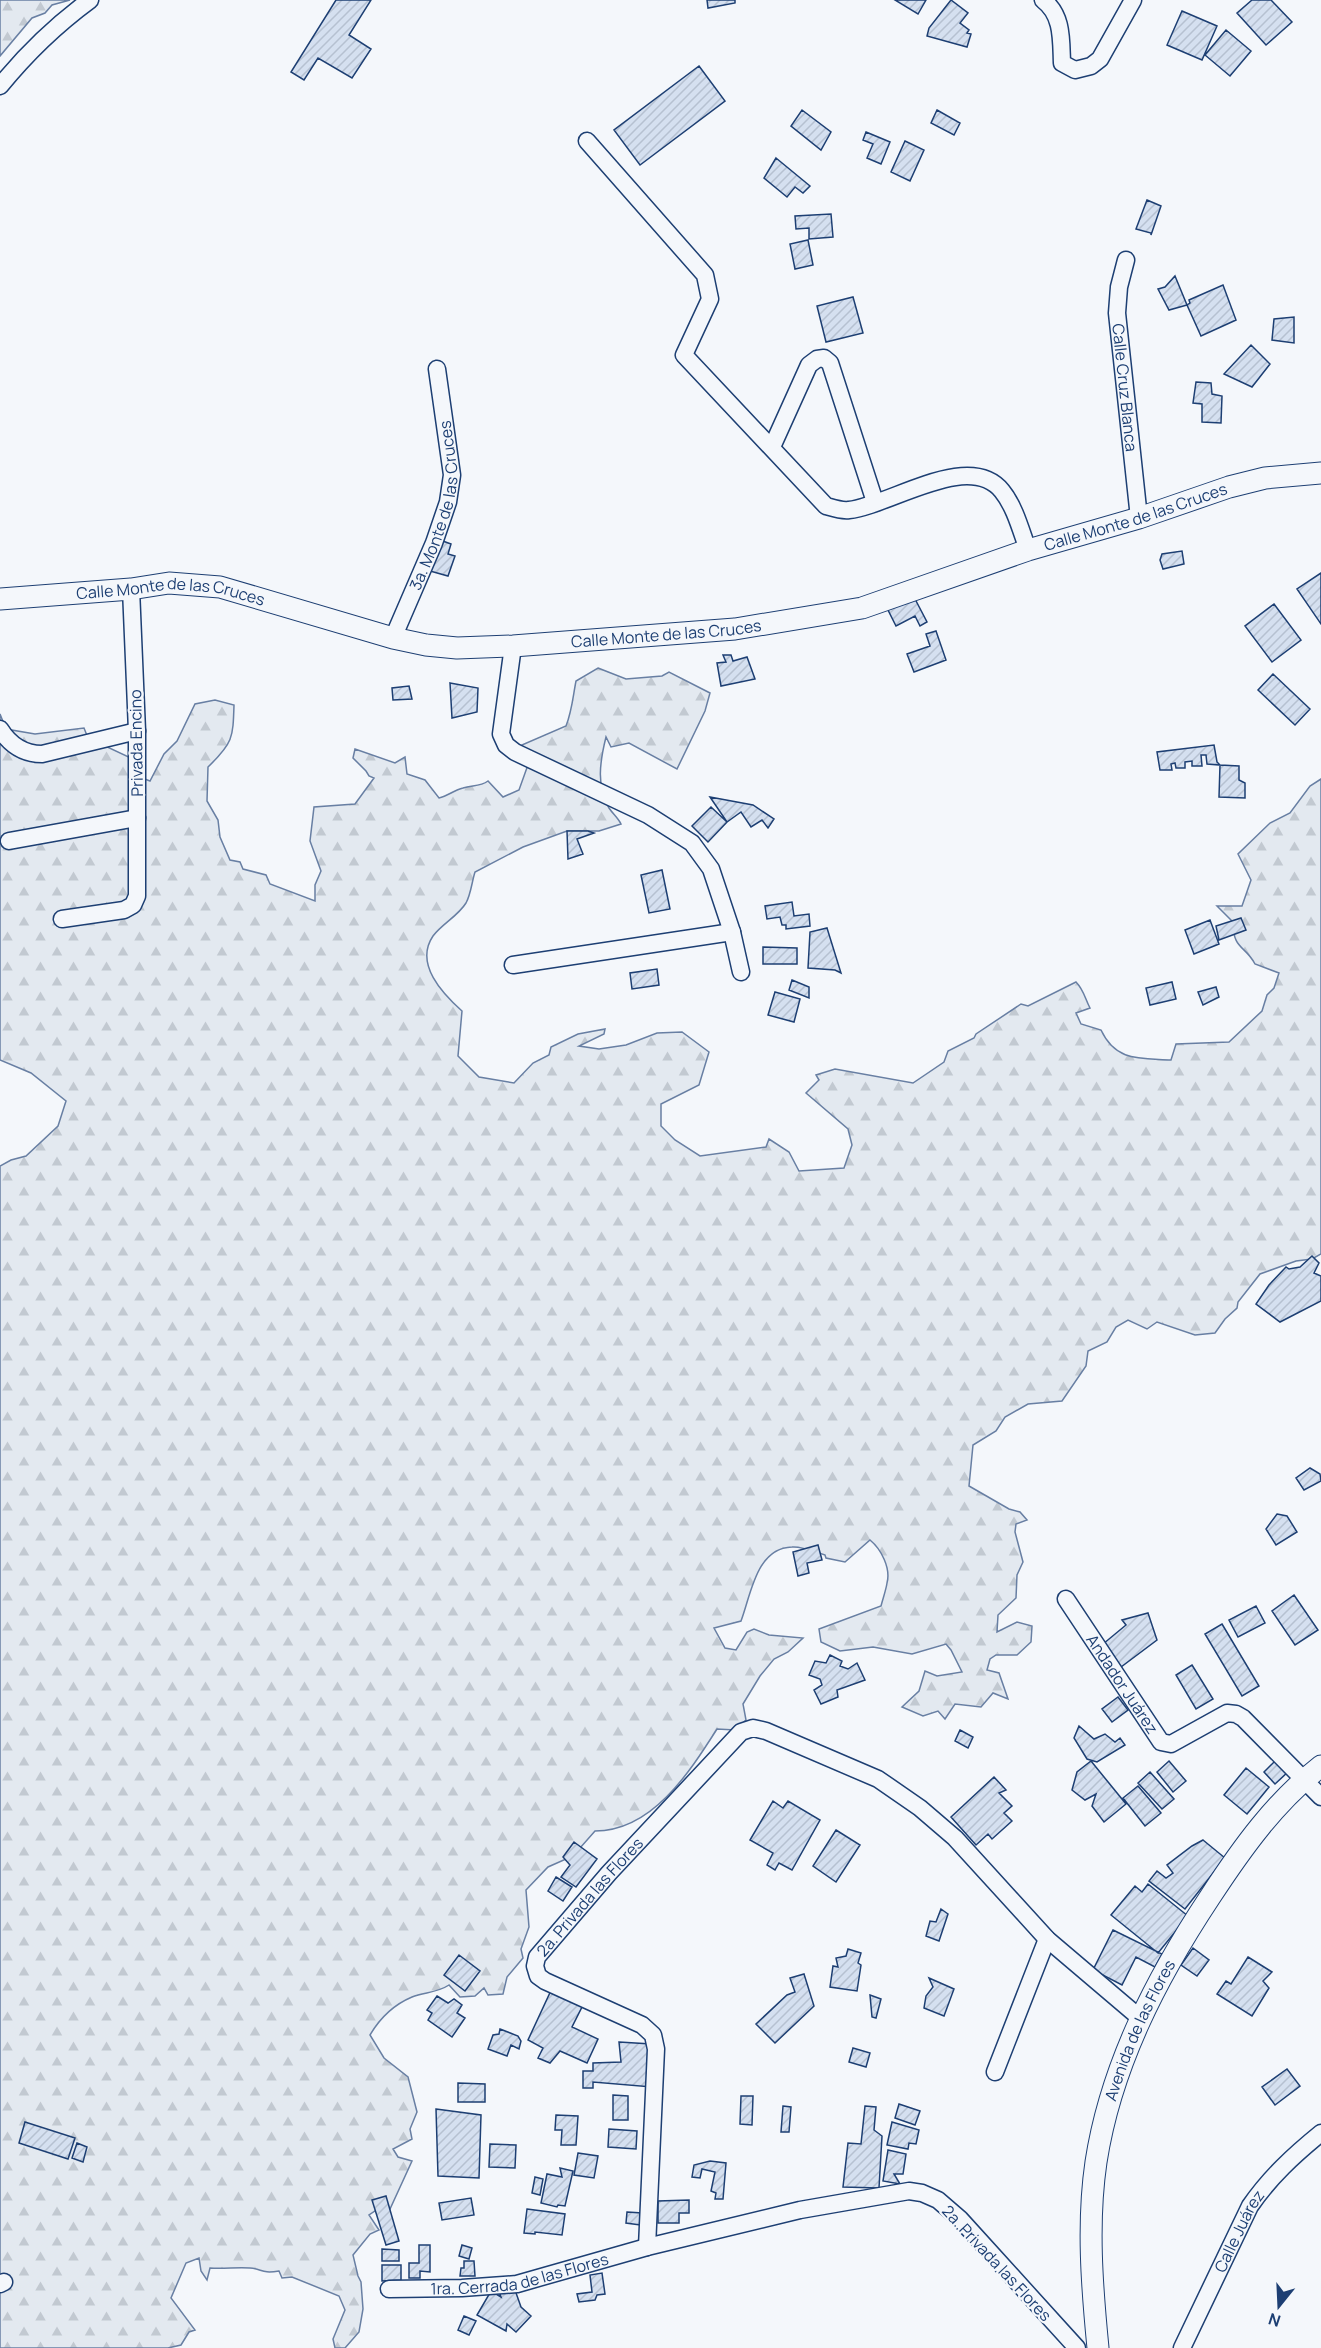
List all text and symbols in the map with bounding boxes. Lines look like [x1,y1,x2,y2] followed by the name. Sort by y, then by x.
[1107,323,1143,453] street label: Calle Cruz Blanca
[404,419,463,593] street label: 3a. Monte de las Cruces
[1041,477,1230,556] street label: Calle Monte de las Cruces
[75,572,268,611] street label: Calle Monte de las Cruces
[570,614,763,653] street label: Calle Monte de las Cruces
[124,689,148,797] street label: Privada Encino
[1081,1630,1163,1738] street label: Andador Juárez
[531,1833,648,1961] street label: 2a. Privada las Flores
[1099,1956,1180,2103] street label: Avenida de las Flores
[1209,2185,1269,2276] street label: Calle Juárez
[937,2200,1057,2326] street label: 2a. Privada las Flores
[430,2248,611,2299] street label: 1ra. Cerrada de las Flores
[1249,2276,1309,2336] north arrow
[1265,2308,1283,2333] text: N

